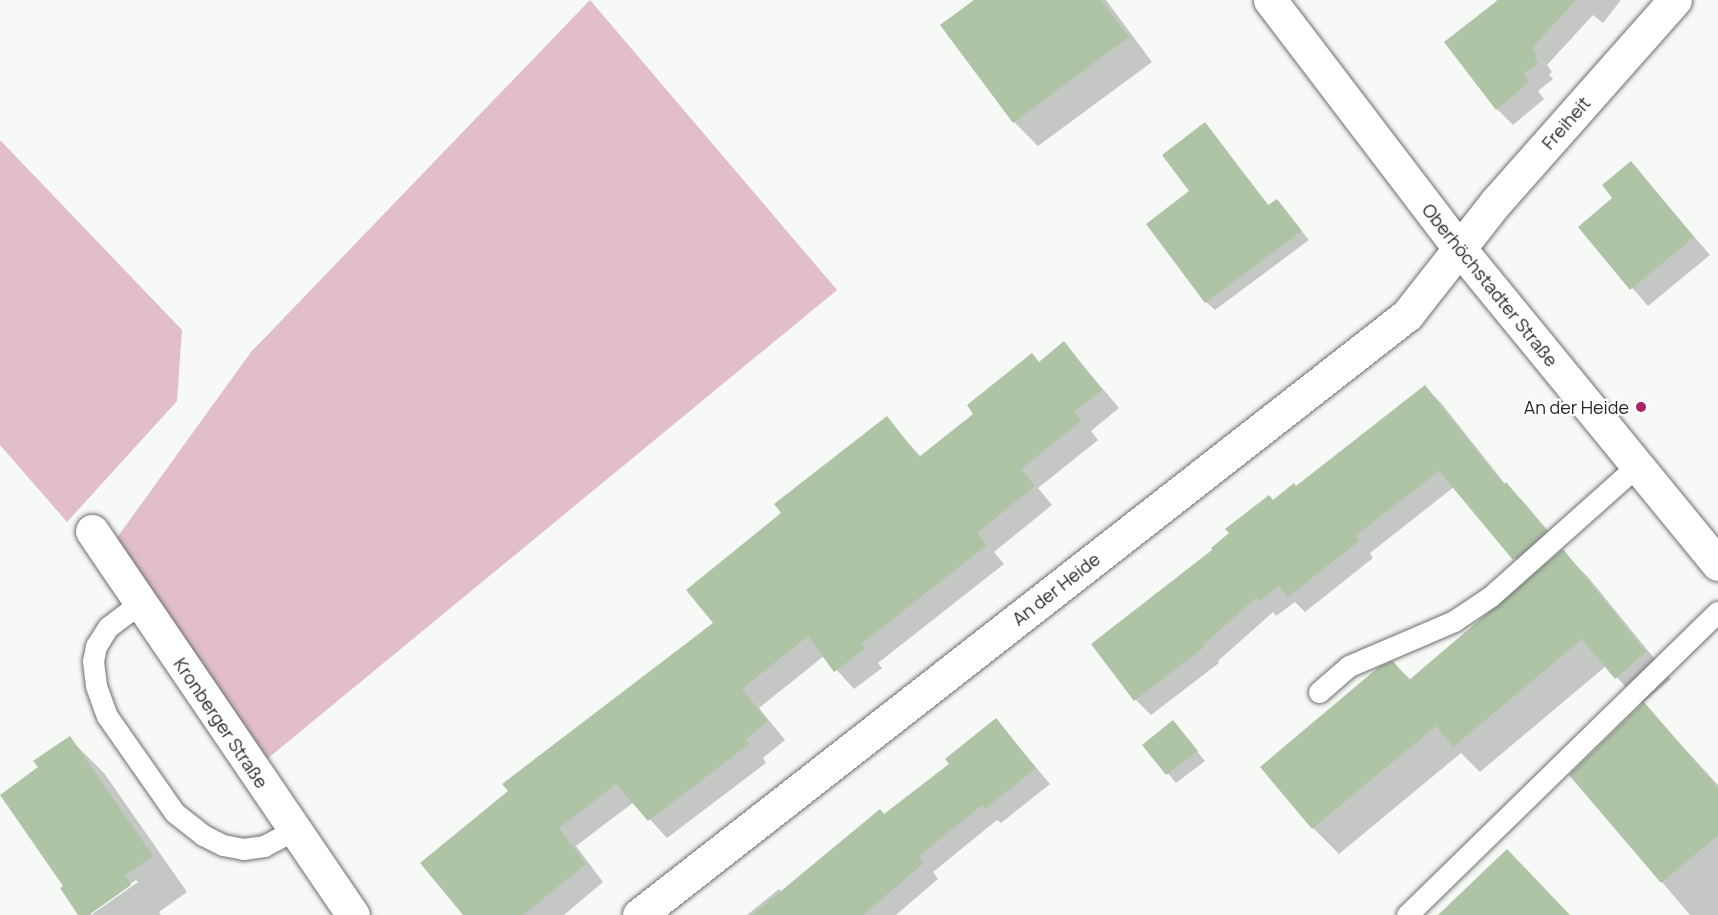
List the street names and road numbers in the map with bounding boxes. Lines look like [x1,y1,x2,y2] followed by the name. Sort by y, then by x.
[1537,92,1595,154] street label: Freiheit
[1418,199,1562,371] street label: Oberhöchstadter Straße
[1008,548,1104,630] street label: An der Heide
[169,654,273,792] street label: Kronberger Straße

